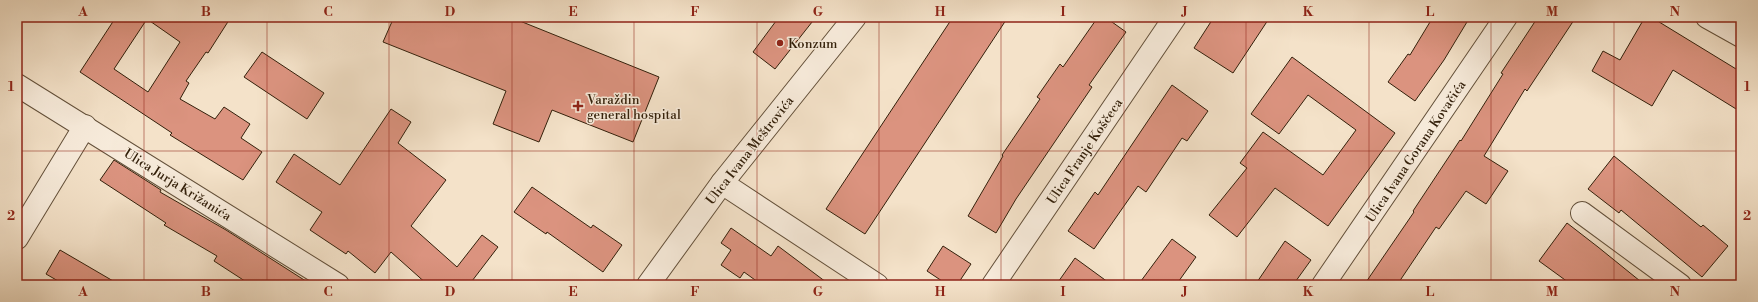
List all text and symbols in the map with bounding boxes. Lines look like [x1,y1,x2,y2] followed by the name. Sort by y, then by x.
[77,4,88,20] text: A
[201,4,211,20] text: B
[323,4,333,20] text: C
[445,4,455,20] text: D
[568,4,578,20] text: E
[690,4,700,20] text: F
[813,4,824,20] text: G
[935,4,946,20] text: H
[1060,4,1066,20] text: I
[1180,4,1188,20] text: J
[1303,4,1314,20] text: K
[1426,4,1435,20] text: L
[1546,4,1558,20] text: M
[1670,4,1681,20] text: N
[788,36,838,52] place label: Konzum
[775,38,785,48] marker: Konzum
[1362,77,1470,226] street label: Ulica Ivana Gorana Kovačića
[8,79,15,95] text: 1
[1744,79,1751,95] text: 1
[586,92,681,123] place label: Varaždin general hospital
[702,93,797,208] street label: Ulica Ivana Meštrovića
[1044,95,1126,207] street label: Ulica Franje Koščeca
[572,100,584,112] marker: Varaždin general hospital
[121,145,234,225] street label: Ulica Jurja Križanića
[7,208,15,224] text: 2
[1743,208,1751,224] text: 2
[77,284,88,300] text: A
[201,284,211,300] text: B
[323,284,333,300] text: C
[445,284,455,300] text: D
[568,284,578,300] text: E
[690,284,700,300] text: F
[813,284,824,300] text: G
[935,284,946,300] text: H
[1060,284,1066,300] text: I
[1180,284,1188,300] text: J
[1303,284,1314,300] text: K
[1426,284,1435,300] text: L
[1546,284,1558,300] text: M
[1670,284,1681,300] text: N

